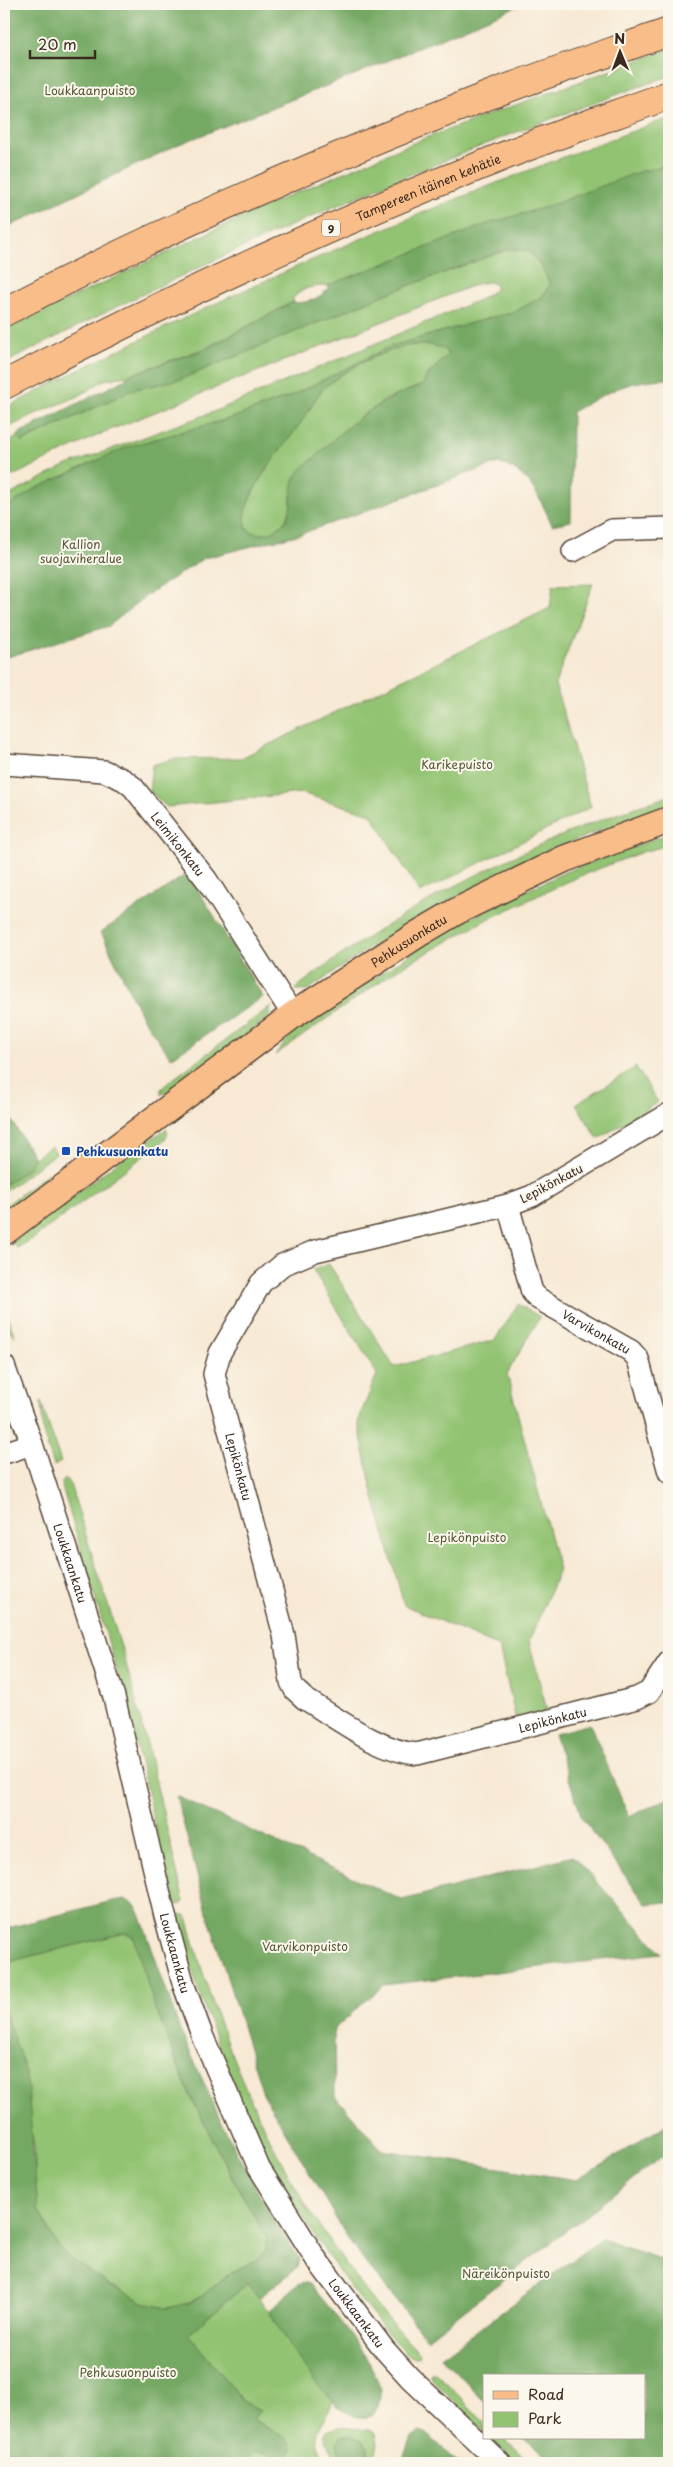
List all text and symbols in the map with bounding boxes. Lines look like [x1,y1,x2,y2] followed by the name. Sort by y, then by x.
[30,28,95,60] scale bar
[596,28,646,78] north arrow
[614,28,625,49] text: N
[38,32,77,55] text: 20 m
[45,81,136,99] park label: Loukkaanpuisto
[353,149,504,225] street label: Tampereen itäinen kehätie
[322,220,340,237] road number: 9
[40,535,123,567] park label: Kallion suojaviheralue
[421,755,493,773] park label: Karikepuisto
[147,808,209,880] street label: Leimikonkatu
[367,910,450,971] street label: Pehkusuonkatu
[76,1142,168,1160] place label: Pehkusuonkatu
[60,1145,72,1157] marker: Pehkusuonkatu
[516,1159,586,1207] street label: Lepikönkatu
[559,1305,634,1358] street label: Varvikonkatu
[221,1431,257,1503] street label: Lepikönkatu
[49,1521,92,1605] street label: Loukkaankatu
[427,1528,507,1546] park label: Lepikönpuisto
[517,1702,588,1737] street label: Lepikönkatu
[156,1911,195,1996] street label: Loukkaankatu
[262,1937,348,1955] park label: Varvikonpuisto
[462,2264,550,2282] park label: Näreikönpuisto
[325,2274,389,2351] street label: Loukkaankatu
[80,2363,177,2381] park label: Pehkusuonpuisto
[483,2374,646,2440] legend
[528,2382,564,2405] text: Road
[528,2406,562,2429] text: Park

